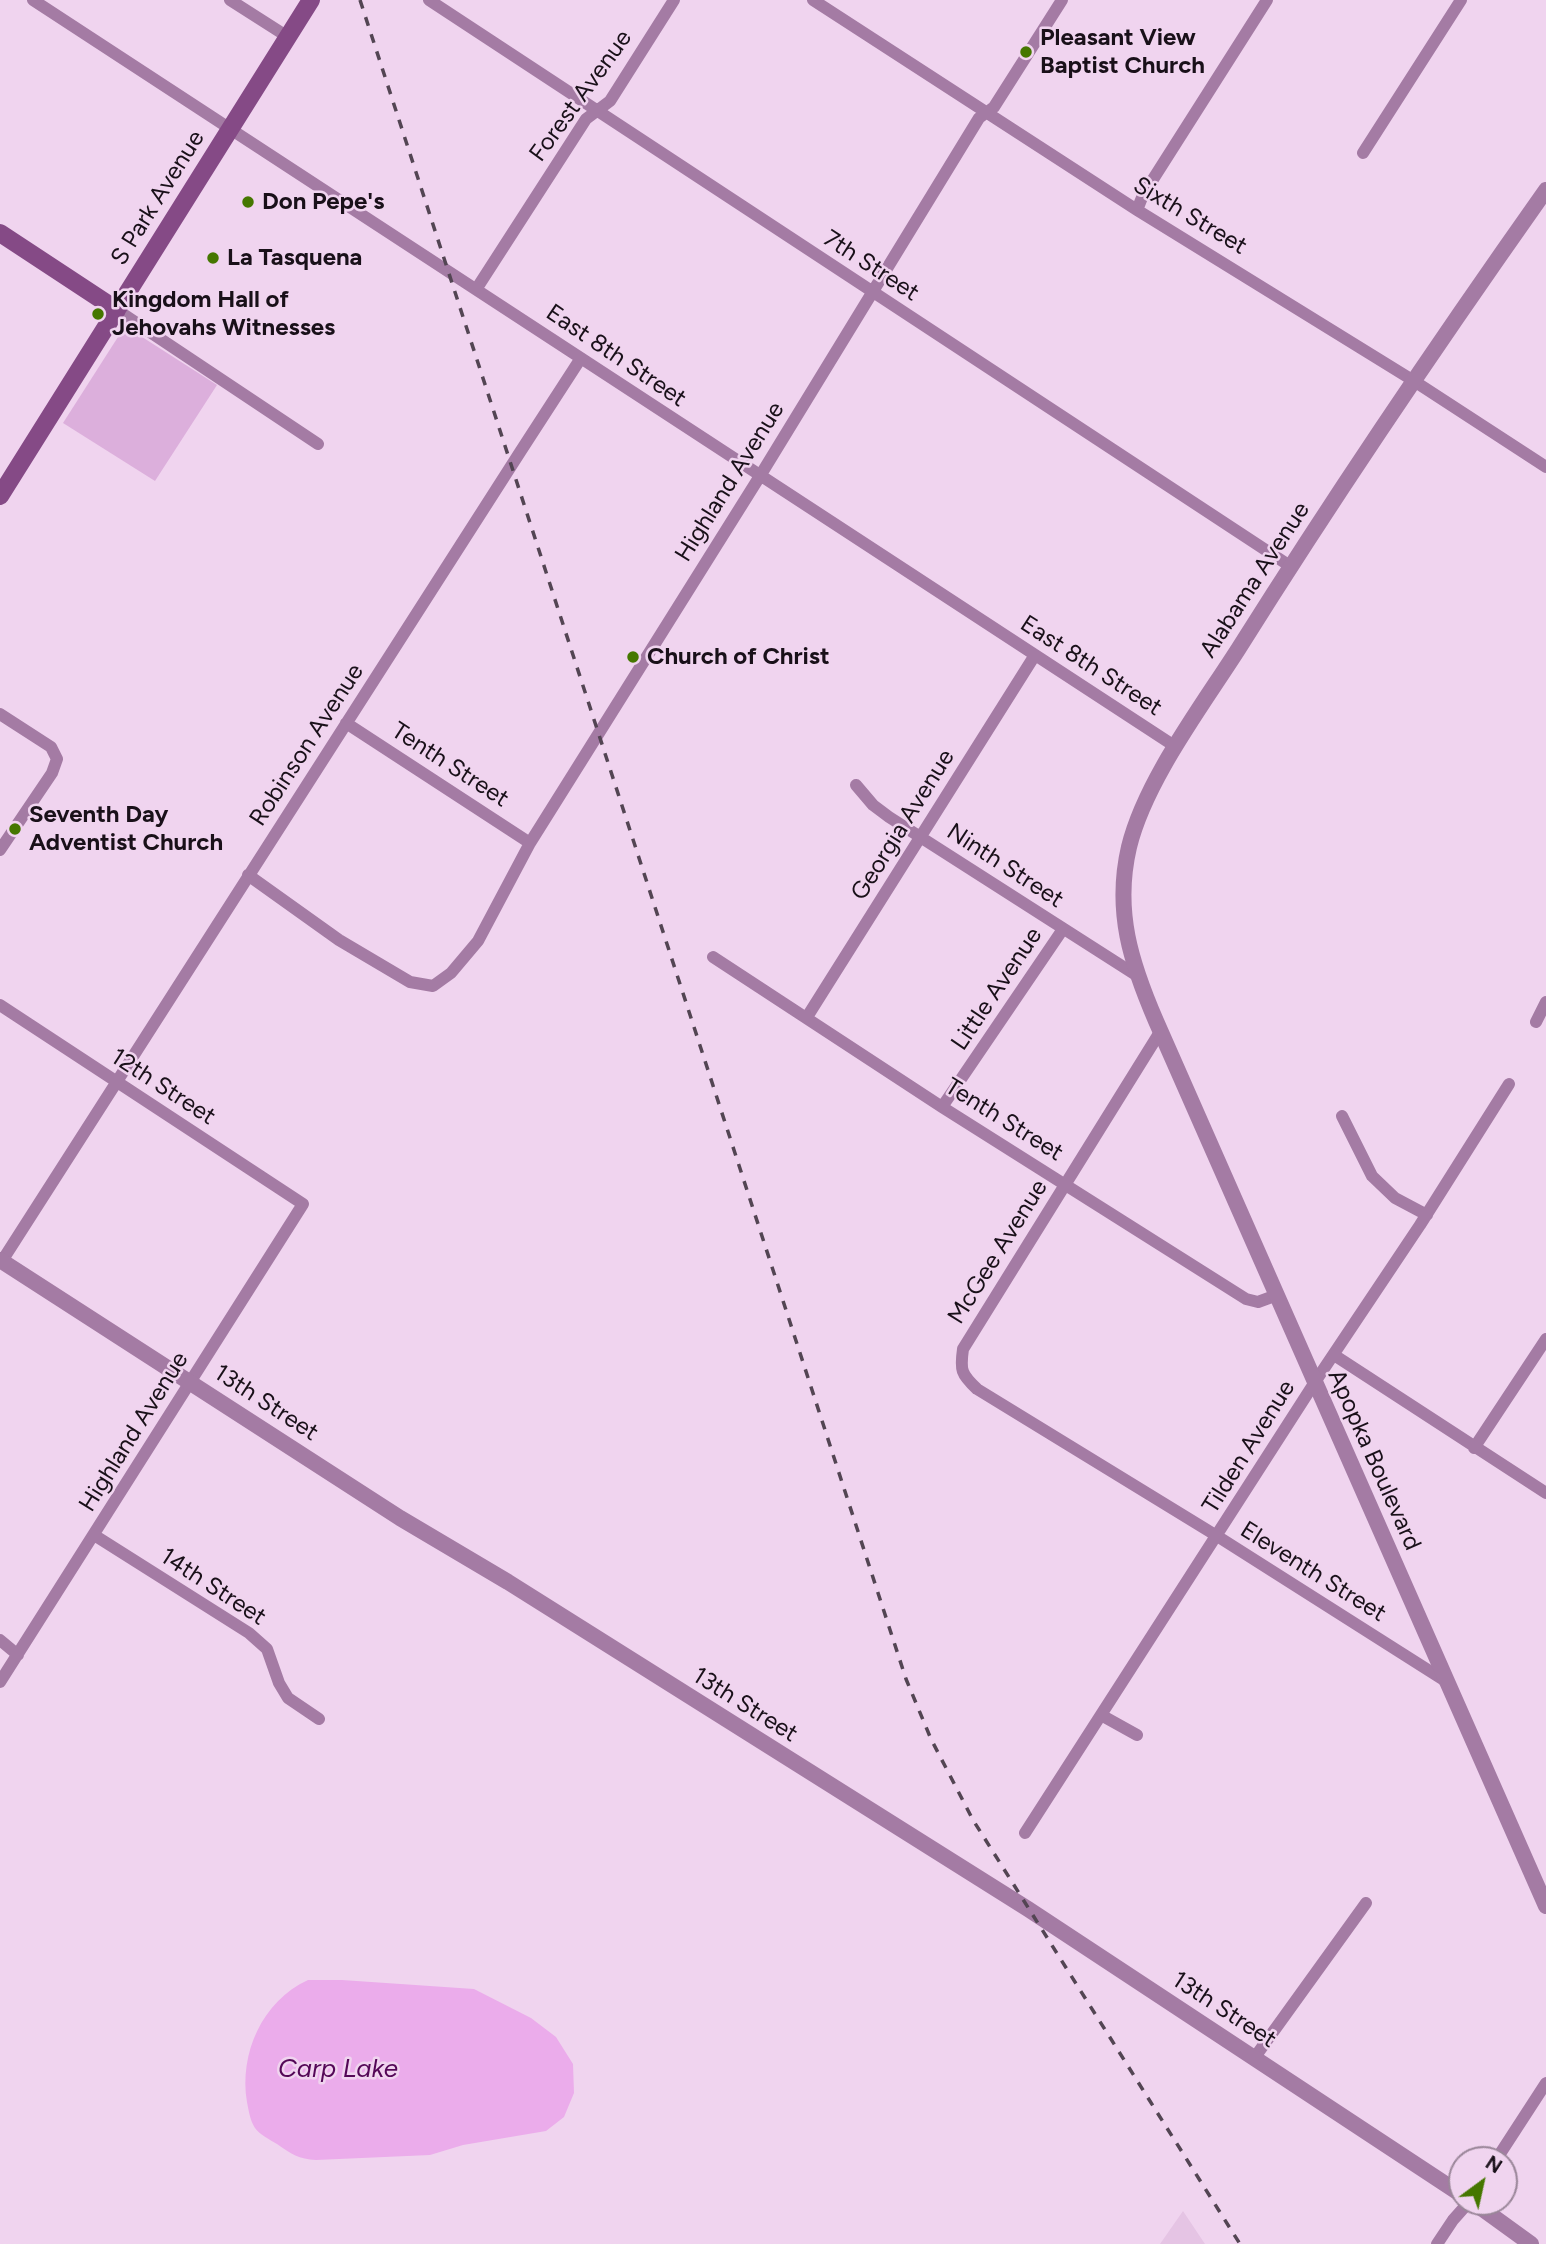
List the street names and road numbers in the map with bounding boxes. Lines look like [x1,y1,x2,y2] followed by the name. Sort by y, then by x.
[524,25,638,167] street label: Forest Avenue
[105,125,211,271] street label: S Park Avenue
[1128,171,1252,261] street label: Sixth Street
[818,224,924,308] street label: 7th Street
[540,298,692,414] street label: East 8th Street
[669,397,791,567] street label: Highland Avenue
[1194,497,1316,663] street label: Alabama Avenue
[1015,610,1167,722] street label: East 8th Street
[244,659,370,831] street label: Robinson Avenue
[386,716,514,814] street label: Tenth Street
[845,744,961,906] street label: Georgia Avenue
[941,818,1069,914] street label: Ninth Street
[945,922,1049,1056] street label: Little Avenue
[105,1043,221,1131] street label: 12th Street
[940,1072,1068,1168] street label: Tenth Street
[942,1174,1054,1330] street label: McGee Avenue
[73,1347,195,1517] street label: Highland Avenue
[208,1359,324,1447] street label: 13th Street
[1321,1365,1427,1555] street label: Apopka Boulevard
[1197,1375,1301,1519] street label: Tilden Avenue
[1235,1516,1391,1628] street label: Eleventh Street
[155,1542,271,1632] street label: 14th Street
[687,1661,803,1749] street label: 13th Street
[1166,1966,1282,2054] street label: 13th Street

